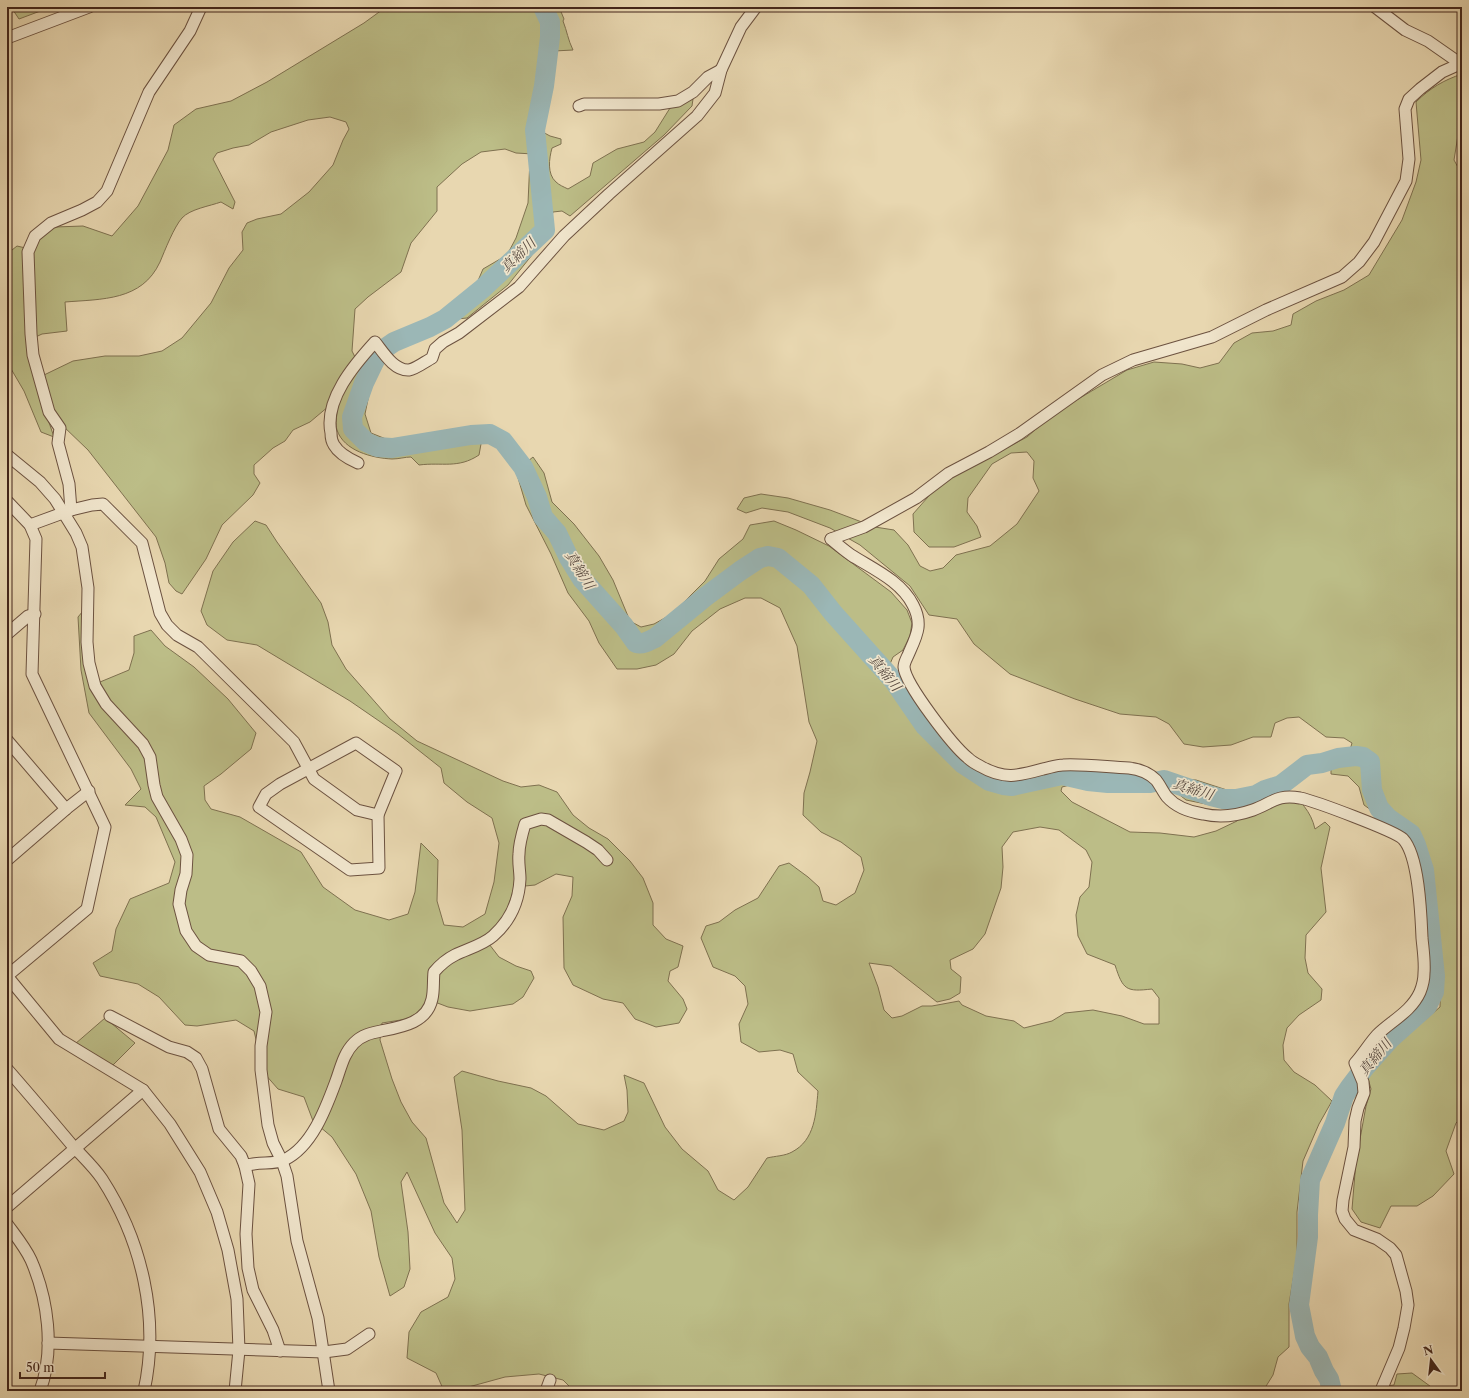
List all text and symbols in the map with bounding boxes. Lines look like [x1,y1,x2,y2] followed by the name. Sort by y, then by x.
[497,233,541,276] water label: 真締川
[561,547,600,594] water label: 真締川
[865,651,906,697] water label: 真締川
[1170,774,1218,804] water label: 真締川
[1355,1034,1397,1079] water label: 真締川
[1411,1340,1451,1380] north arrow
[1422,1342,1435,1358] text: N
[20,1354,105,1380] scale bar
[26,1360,55,1375] text: 50 m

